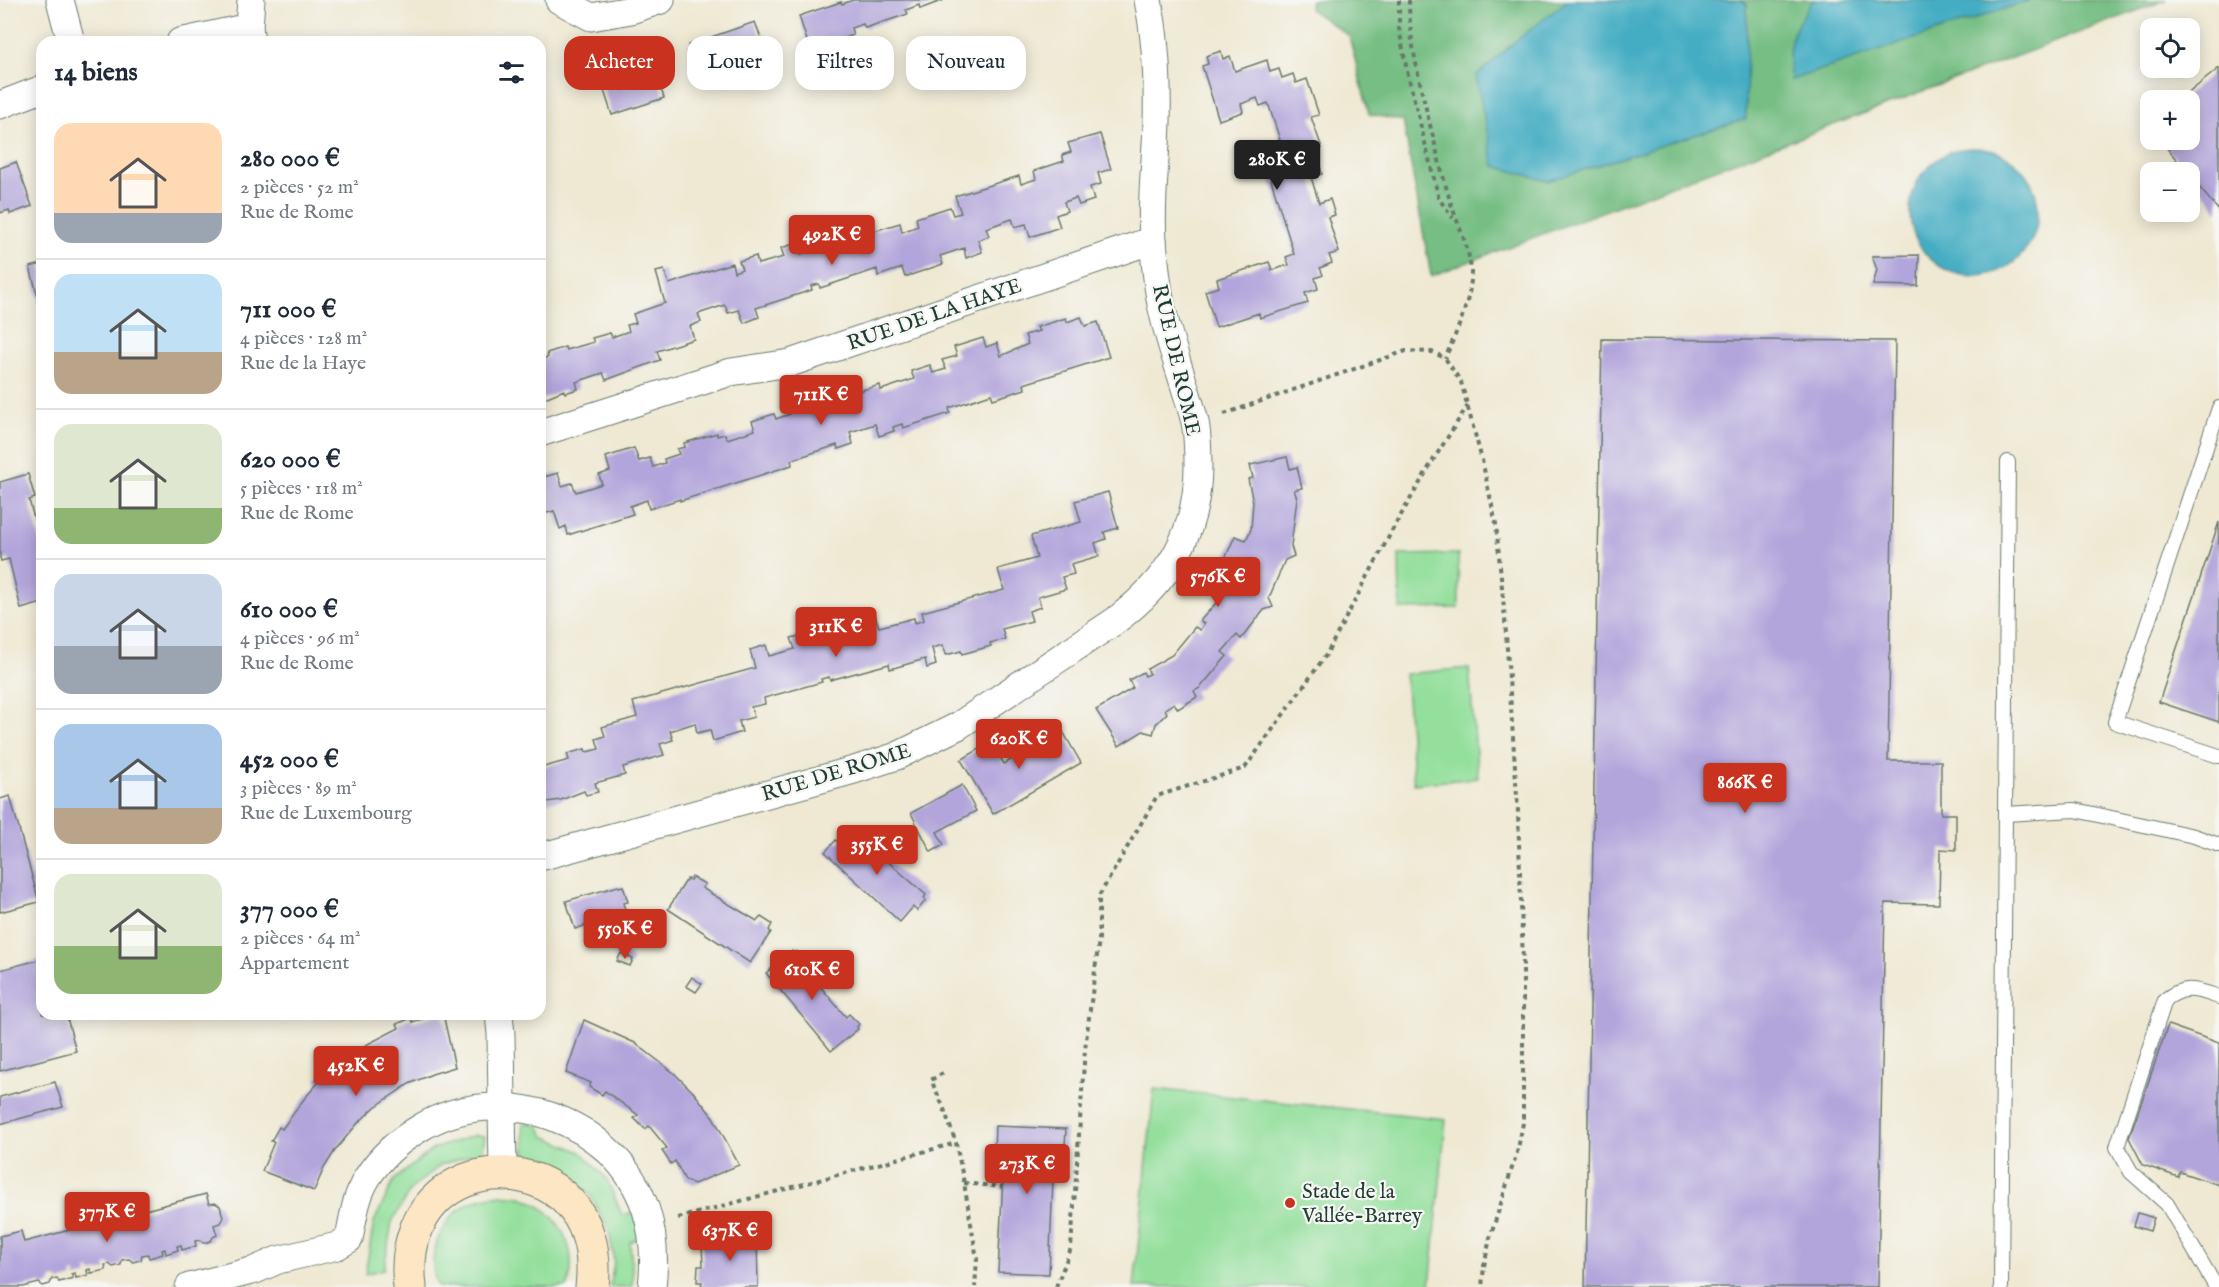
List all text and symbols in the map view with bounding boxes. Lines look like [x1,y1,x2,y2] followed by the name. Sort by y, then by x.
[2140,18,2200,222] map controls
[2140,18,2200,78] button: locate
[564,36,675,90] chip: Acheter
[687,36,783,90] chip: Louer
[795,36,894,90] chip: Filtres
[906,36,1026,90] chip: Nouveau
[54,56,138,89] text: 14 biens
[495,56,528,89] icon: filters
[2140,90,2200,150] button: +
[1228,140,1326,191] pin: 280K €
[240,142,340,175] text: 280 000 €
[102,147,174,219] icon: home
[1248,147,1306,172] text: 280K €
[2140,162,2200,222] button: −
[240,175,359,200] text: 2 pièces · 52 m²
[240,200,354,225] text: Rue de Rome
[783,215,881,266] pin: 492K €
[803,222,861,247] text: 492K €
[844,273,1025,358] street label: RUE DE LA HAYE
[1145,282,1206,439] street label: RUE DE ROME
[240,293,336,326] text: 711 000 €
[102,298,174,370] icon: home
[240,326,367,351] text: 4 pièces · 128 m²
[240,351,366,376] text: Rue de la Haye
[772,375,870,426] pin: 711K €
[794,382,848,407] text: 711K €
[240,443,341,476] text: 620 000 €
[102,448,174,520] icon: home
[240,476,363,501] text: 5 pièces · 118 m²
[240,501,354,526] text: Rue de Rome
[1169,557,1267,608] pin: 576K €
[1190,564,1246,589] text: 576K €
[240,593,338,626] text: 610 000 €
[102,598,174,670] icon: home
[787,607,885,658] pin: 311K €
[810,614,862,639] text: 311K €
[240,626,360,651] text: 4 pièces · 96 m²
[240,651,354,676] text: Rue de Rome
[970,719,1068,770] pin: 620K €
[990,726,1048,751] text: 620K €
[758,738,914,809] street label: RUE DE ROME
[240,743,339,776] text: 452 000 €
[102,748,174,820] icon: home
[1696,763,1794,814] pin: 866K €
[1717,770,1773,795] text: 866K €
[240,776,357,801] text: 3 pièces · 89 m²
[240,801,412,826] text: Rue de Luxembourg
[828,825,926,876] pin: 355K €
[851,832,903,857] text: 355K €
[240,893,339,926] text: 377 000 €
[102,898,174,970] icon: home
[576,909,674,960] pin: 550K €
[598,916,652,941] text: 550K €
[240,926,361,951] text: 2 pièces · 64 m²
[763,950,861,1001] pin: 610K €
[240,951,349,976] text: Appartement
[784,957,840,982] text: 610K €
[307,1046,405,1097] pin: 452K €
[328,1053,384,1078] text: 452K €
[978,1144,1076,1195] pin: 273K €
[999,1151,1055,1176] text: 273K €
[1301,1179,1423,1230] place label: Stade de la Vallée-Barrey
[58,1192,156,1243] pin: 377K €
[1283,1196,1297,1210] marker: Stade de la Vallée-Barrey
[79,1199,135,1224] text: 377K €
[681,1211,779,1262] pin: 637K €
[702,1218,758,1243] text: 637K €

